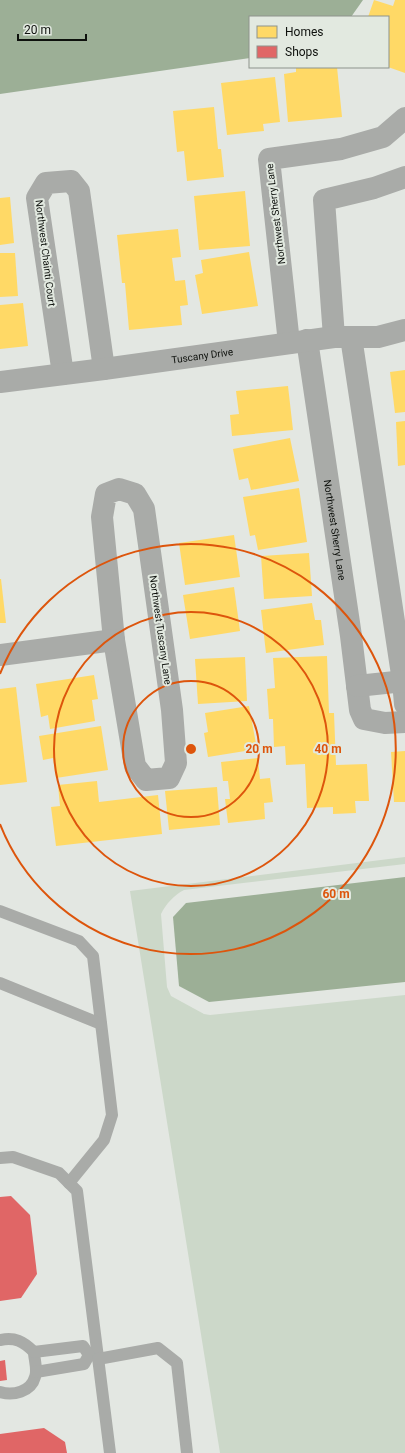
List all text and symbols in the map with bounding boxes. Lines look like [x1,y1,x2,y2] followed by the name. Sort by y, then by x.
[18,16,86,42] scale bar
[249,16,389,68] legend
[24,23,51,37] text: 20 m
[285,25,323,39] text: Homes
[285,45,319,59] text: Shops
[264,163,287,265] street label: Northwest Sherry Lane
[34,199,57,307] street label: Northwest Chainti Court
[171,346,234,366] street label: Tuscany Drive
[322,479,348,581] street label: Northwest Sherry Lane
[147,575,174,685] street label: Northwest Tuscany Lane
[184,742,198,756] centre of rings
[245,742,273,756] text: 20 m
[314,742,342,756] text: 40 m
[322,887,350,901] text: 60 m

